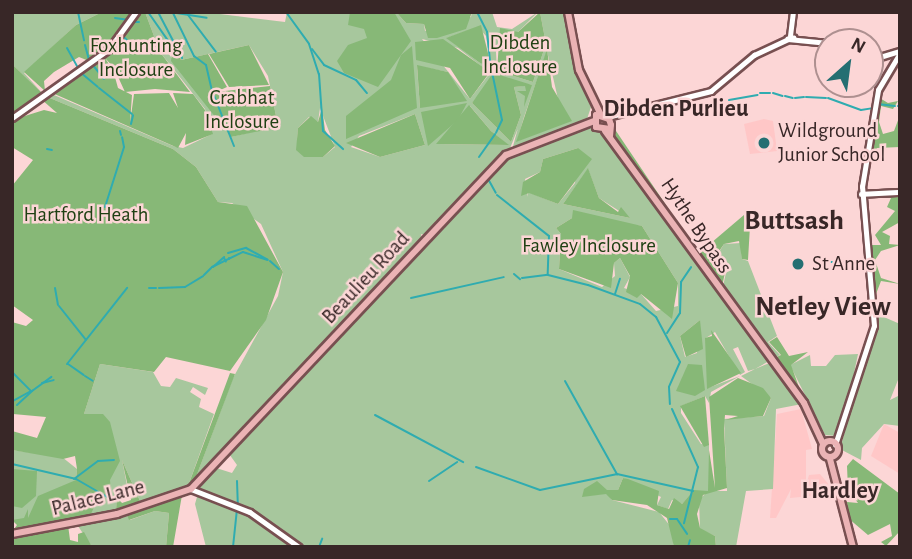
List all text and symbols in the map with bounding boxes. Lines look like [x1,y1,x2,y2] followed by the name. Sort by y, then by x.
[814,28,884,98] north arrow
[483,30,557,80] park label: Dibden Inclosure
[90,33,182,83] park label: Foxhunting Inclosure
[848,34,868,57] text: N
[205,85,279,135] park label: Crabhat Inclosure
[604,96,748,124] district label: Dibden Purlieu
[778,118,885,168] place label: Wildground Junior School
[756,135,772,151] marker: Wildground Junior School
[655,174,737,278] street label: Hythe Bypass
[23,202,149,228] park label: Hartford Heath
[744,204,844,238] district label: Buttsash
[317,227,415,329] street label: Beaulieu Road
[522,233,656,259] park label: Fawley Inclosure
[812,251,875,277] place label: St Anne
[790,256,806,272] marker: St Anne
[755,290,891,324] district label: Netley View
[49,474,147,522] street label: Palace Lane
[801,478,879,506] district label: Hardley

